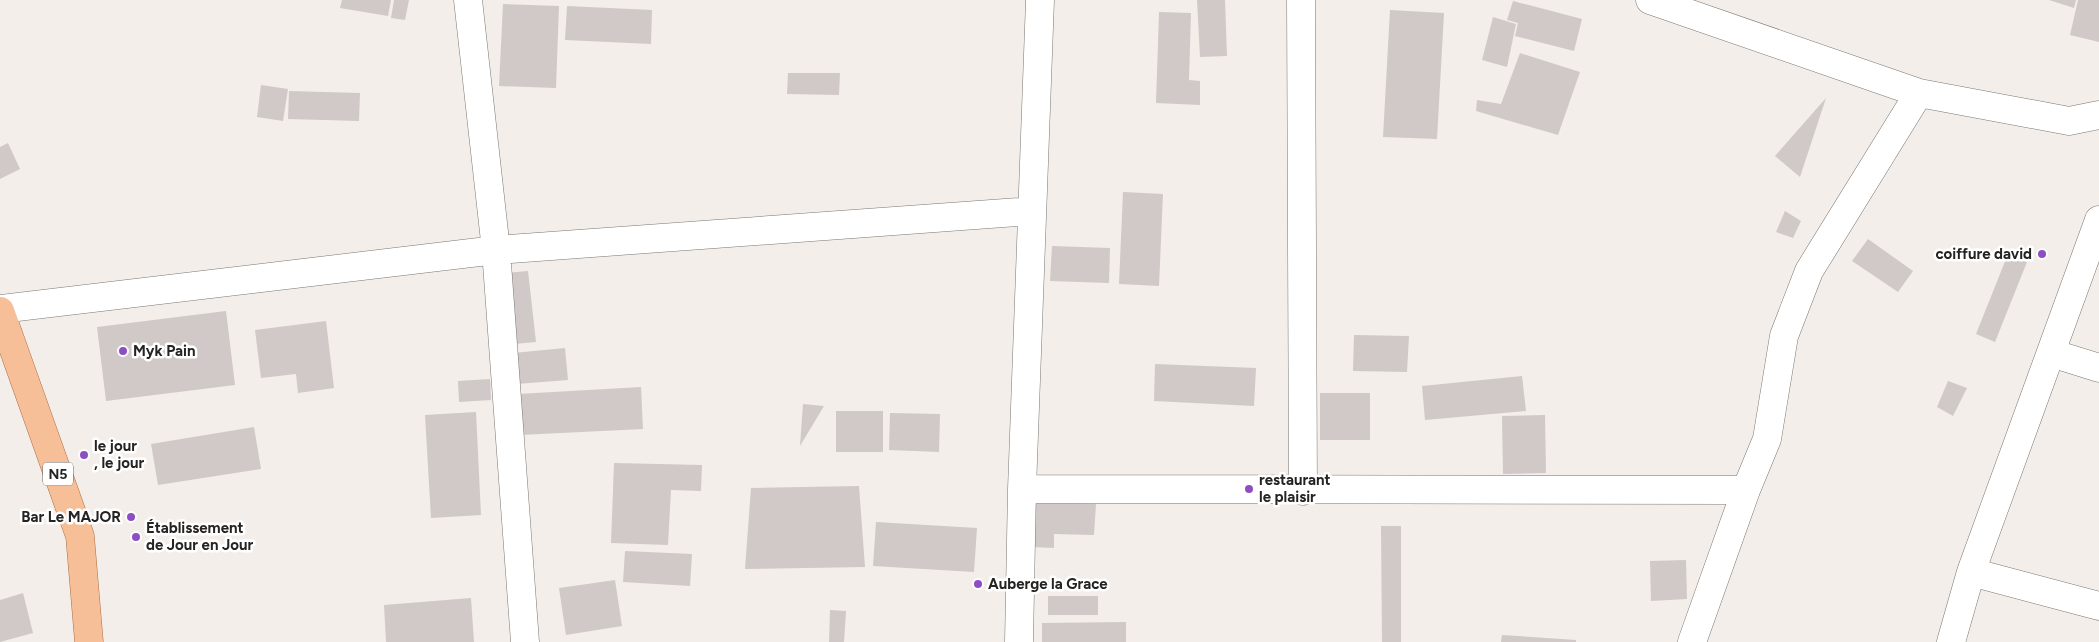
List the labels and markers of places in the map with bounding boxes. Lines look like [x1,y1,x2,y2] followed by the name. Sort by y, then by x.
[1935,245,2032,263] place label: coiffure david
[2036,248,2048,260] marker: coiffure david
[133,342,195,360] place label: Myk Pain
[117,345,129,357] marker: Myk Pain
[94,437,145,472] place label: le jour , le jour
[78,449,90,461] marker: le jour , le jour
[1259,471,1331,506] place label: restaurant le plaisir
[1243,483,1255,495] marker: restaurant le plaisir
[21,508,121,526] place label: Bar Le MAJOR
[125,511,137,523] marker: Bar Le MAJOR
[146,519,253,554] place label: Établissement de Jour en Jour
[130,531,142,543] marker: Établissement de Jour en Jour
[988,575,1108,593] place label: Auberge la Grace
[972,578,984,590] marker: Auberge la Grace

